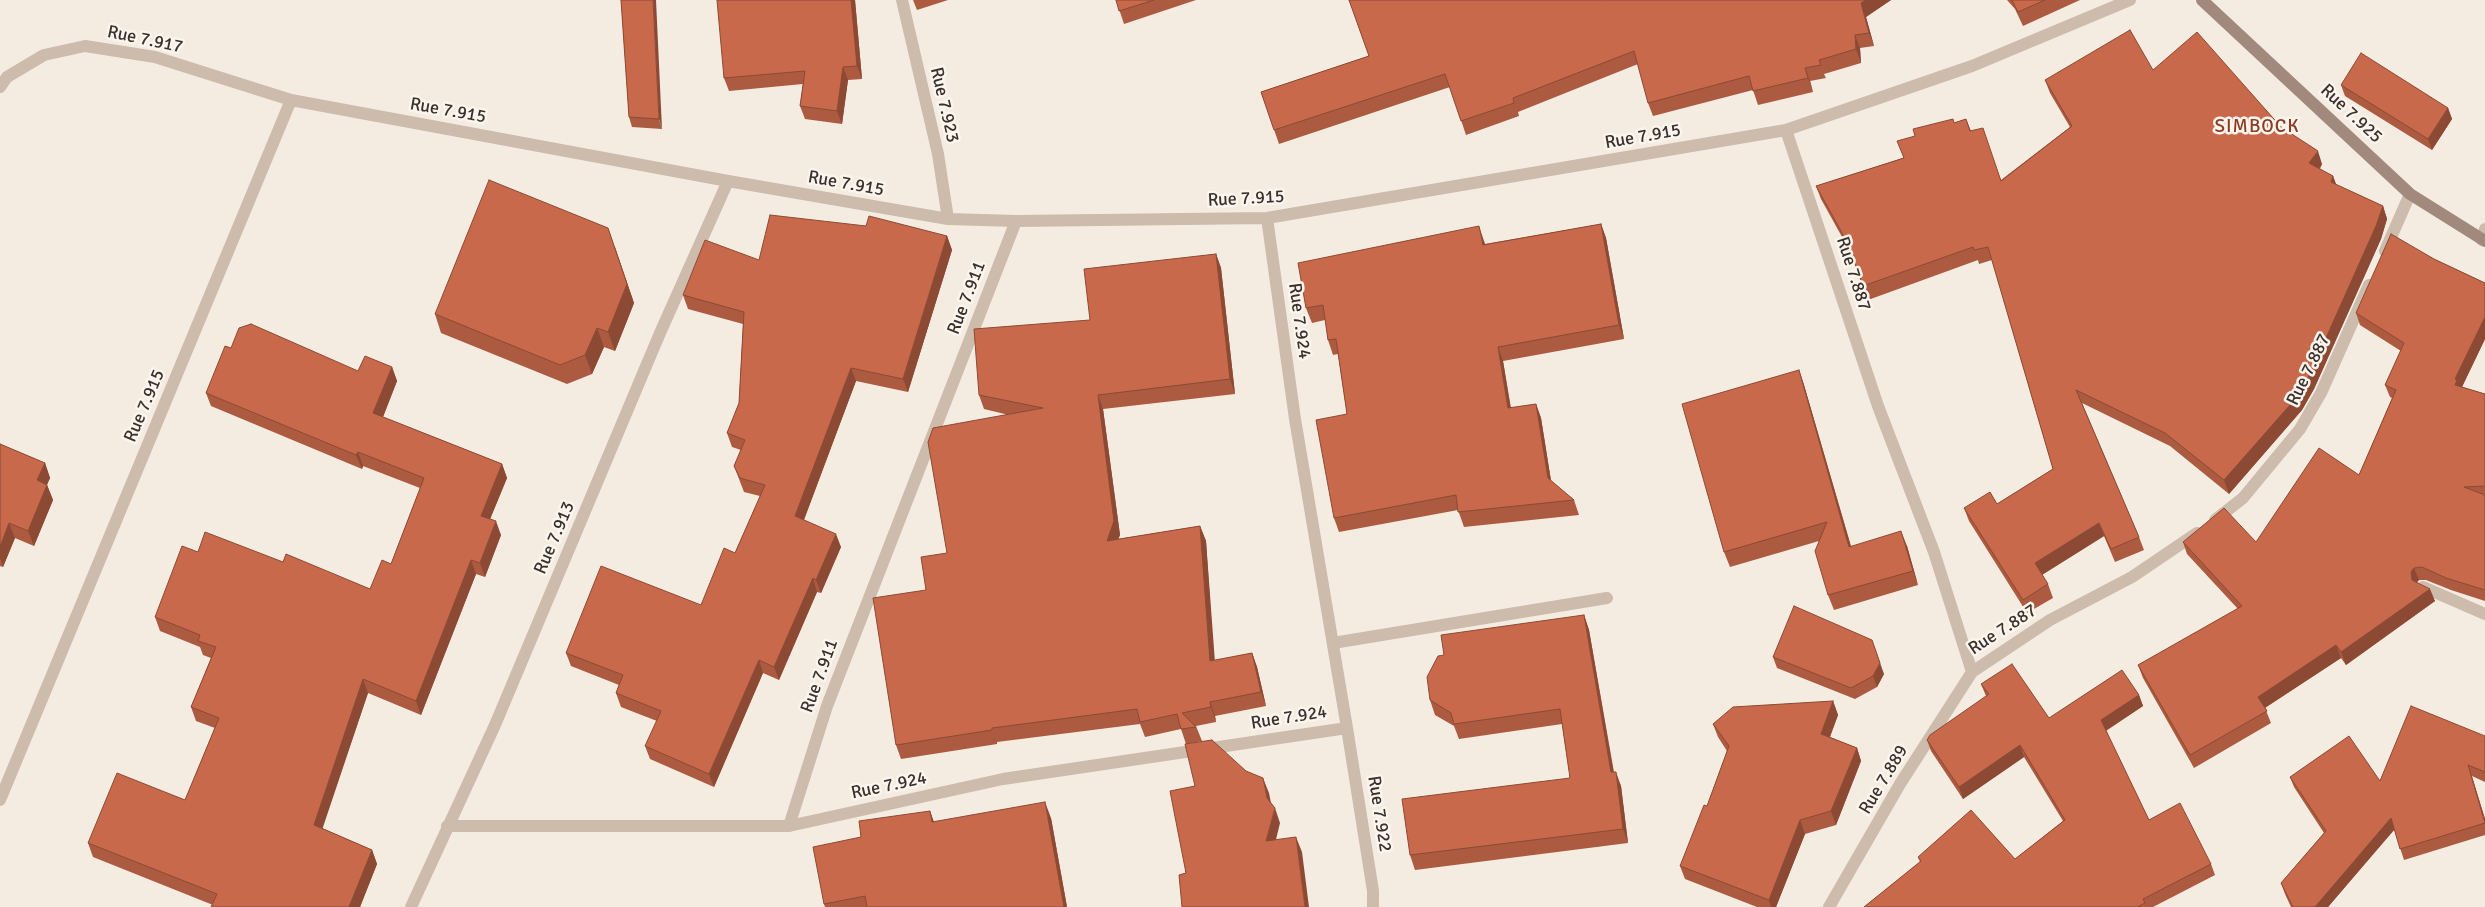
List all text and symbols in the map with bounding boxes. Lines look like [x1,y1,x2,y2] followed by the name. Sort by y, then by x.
[105,21,185,59] street label: Rue 7.917
[925,65,963,145] street label: Rue 7.923
[2316,80,2386,148] street label: Rue 7.925
[408,94,488,128] street label: Rue 7.915
[2214,116,2300,138] district label: SIMBOCK
[1603,120,1683,154] street label: Rue 7.915
[806,167,886,201] street label: Rue 7.915
[1207,186,1285,212] street label: Rue 7.915
[1831,234,1875,314] street label: Rue 7.887
[943,258,991,338] street label: Rue 7.911
[1283,281,1315,361] street label: Rue 7.924
[2282,331,2336,409] street label: Rue 7.887
[120,366,170,446] street label: Rue 7.915
[530,498,580,578] street label: Rue 7.913
[1965,600,2041,660] street label: Rue 7.887
[797,636,843,716] street label: Rue 7.911
[1249,701,1329,735] street label: Rue 7.924
[1855,742,1913,818] street label: Rue 7.889
[849,767,929,805] street label: Rue 7.924
[1362,774,1396,854] street label: Rue 7.922

